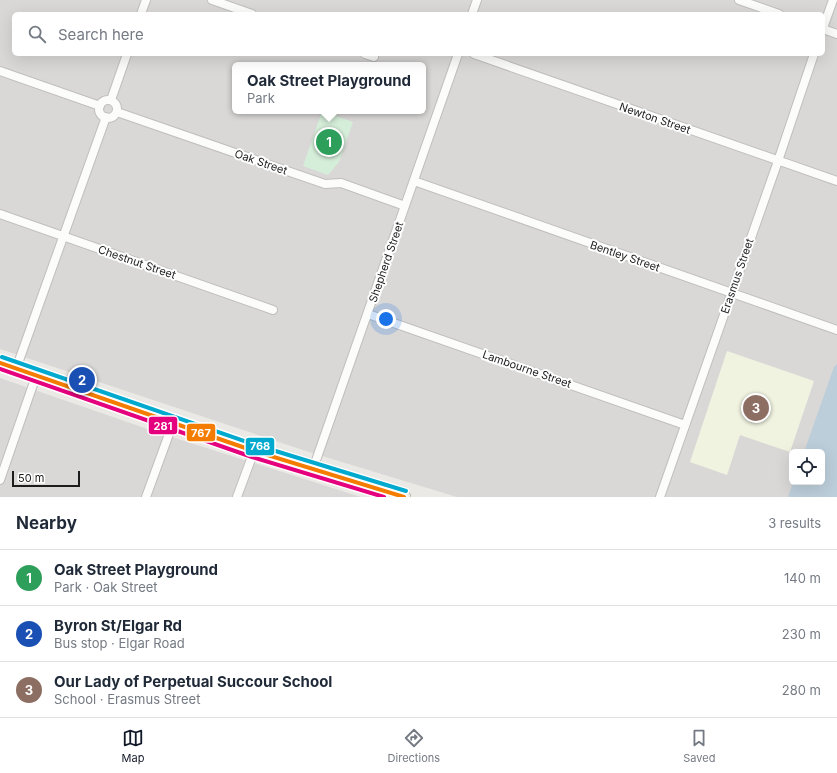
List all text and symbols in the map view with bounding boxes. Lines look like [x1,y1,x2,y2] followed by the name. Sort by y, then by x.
[12,12,825,56] search box
[26,23,48,45] icon: search
[58,25,144,44] text: Search here
[232,62,426,114] popup
[247,71,411,90] text: Oak Street Playground
[247,90,275,106] text: Park
[618,99,693,137] street label: Newton Street
[316,127,342,157] pin: 1
[233,146,290,178] street label: Oak Street
[366,219,406,304] street label: Shepherd Street
[718,236,757,316] street label: Erasmus Street
[588,238,662,275] street label: Bentley Street
[96,242,178,282] street label: Chestnut Street
[376,309,396,329] your location
[481,347,574,391] street label: Lambourne Street
[69,365,95,395] pin: 2
[743,393,769,423] pin: 3
[148,416,178,435] line badge: 281
[154,419,173,433] text: 281
[186,423,216,442] line badge: 767
[191,426,211,440] text: 767
[245,437,275,456] line badge: 768
[250,439,270,453] text: 768
[789,449,825,485] map controls
[789,449,825,485] button: locate
[12,469,80,488] scale bar
[18,471,44,485] text: 50 m
[16,513,77,533] text: Nearby
[768,515,821,531] text: 3 results
[54,560,218,579] text: Oak Street Playground
[26,570,32,586] text: 1
[784,570,821,586] text: 140 m
[54,579,158,595] text: Park · Oak Street
[54,616,182,635] text: Byron St/Elgar Rd
[25,626,33,642] text: 2
[782,626,821,642] text: 230 m
[54,635,185,651] text: Bus stop · Elgar Road
[54,672,332,691] text: Our Lady of Perpetual Succour School
[25,682,33,698] text: 3
[782,682,821,698] text: 280 m
[54,691,200,707] text: School · Erasmus Street
[122,727,144,765] tab: Map
[388,727,440,765] tab: Directions
[683,727,715,765] tab: Saved

